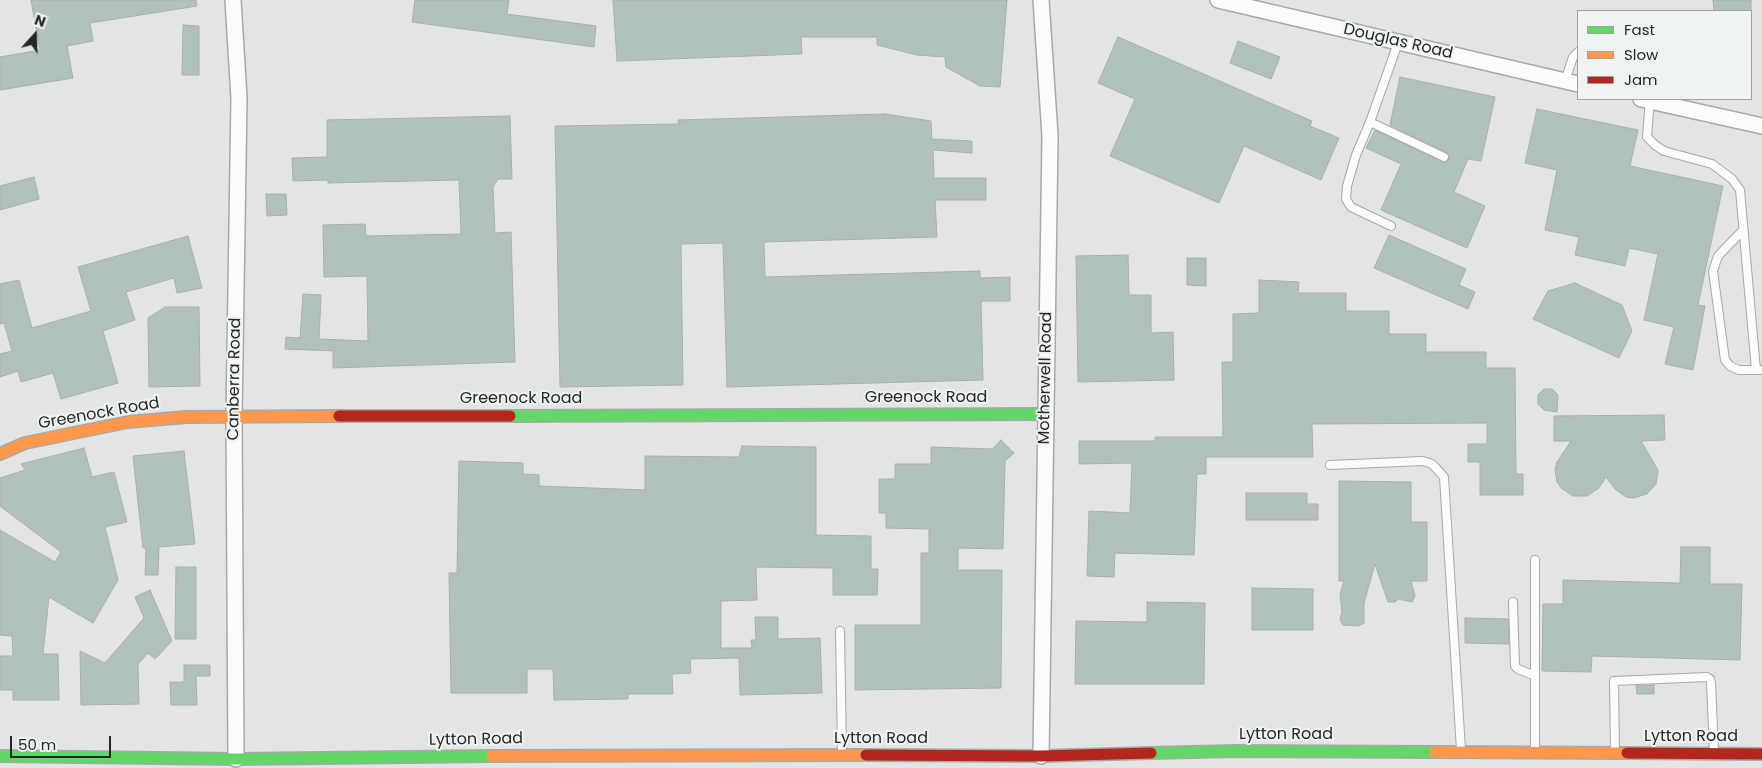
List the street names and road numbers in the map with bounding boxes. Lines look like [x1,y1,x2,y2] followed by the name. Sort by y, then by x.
[1341,20,1455,64] street label: Douglas Road
[1035,311,1057,445] street label: Motherwell Road
[224,317,246,441] street label: Canberra Road
[865,388,987,408] street label: Greenock Road
[460,389,582,409] street label: Greenock Road
[37,394,161,434] street label: Greenock Road
[1239,725,1333,745] street label: Lytton Road
[1644,727,1738,747] street label: Lytton Road
[834,729,928,749] street label: Lytton Road
[429,730,523,750] street label: Lytton Road

